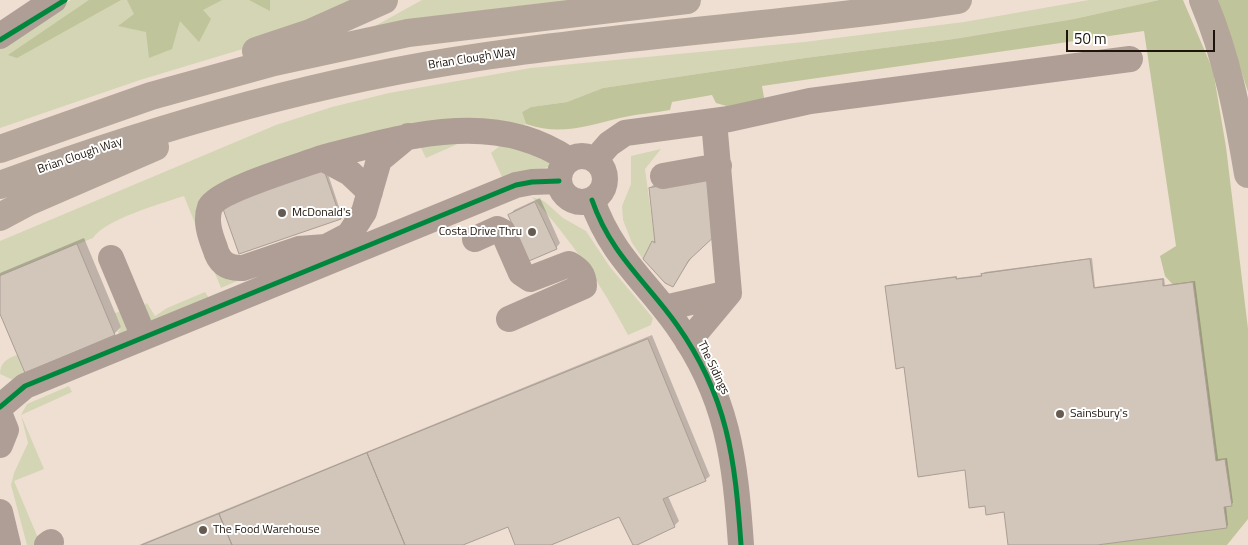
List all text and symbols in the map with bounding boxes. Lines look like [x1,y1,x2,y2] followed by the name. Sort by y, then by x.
[1068,20,1217,52] scale bar
[1074,27,1107,50] text: 50 m
[427,45,517,73] street label: Brian Clough Way
[36,135,124,177] street label: Brian Clough Way
[292,206,351,220] place label: McDonald's
[276,207,288,219] marker: McDonald's
[439,225,522,239] place label: Costa Drive Thru
[526,226,538,238] marker: Costa Drive Thru
[694,339,732,397] street label: The Sidings
[1070,407,1128,421] place label: Sainsbury's
[1054,408,1066,420] marker: Sainsbury's
[213,523,320,537] place label: The Food Warehouse
[197,524,209,536] marker: The Food Warehouse

